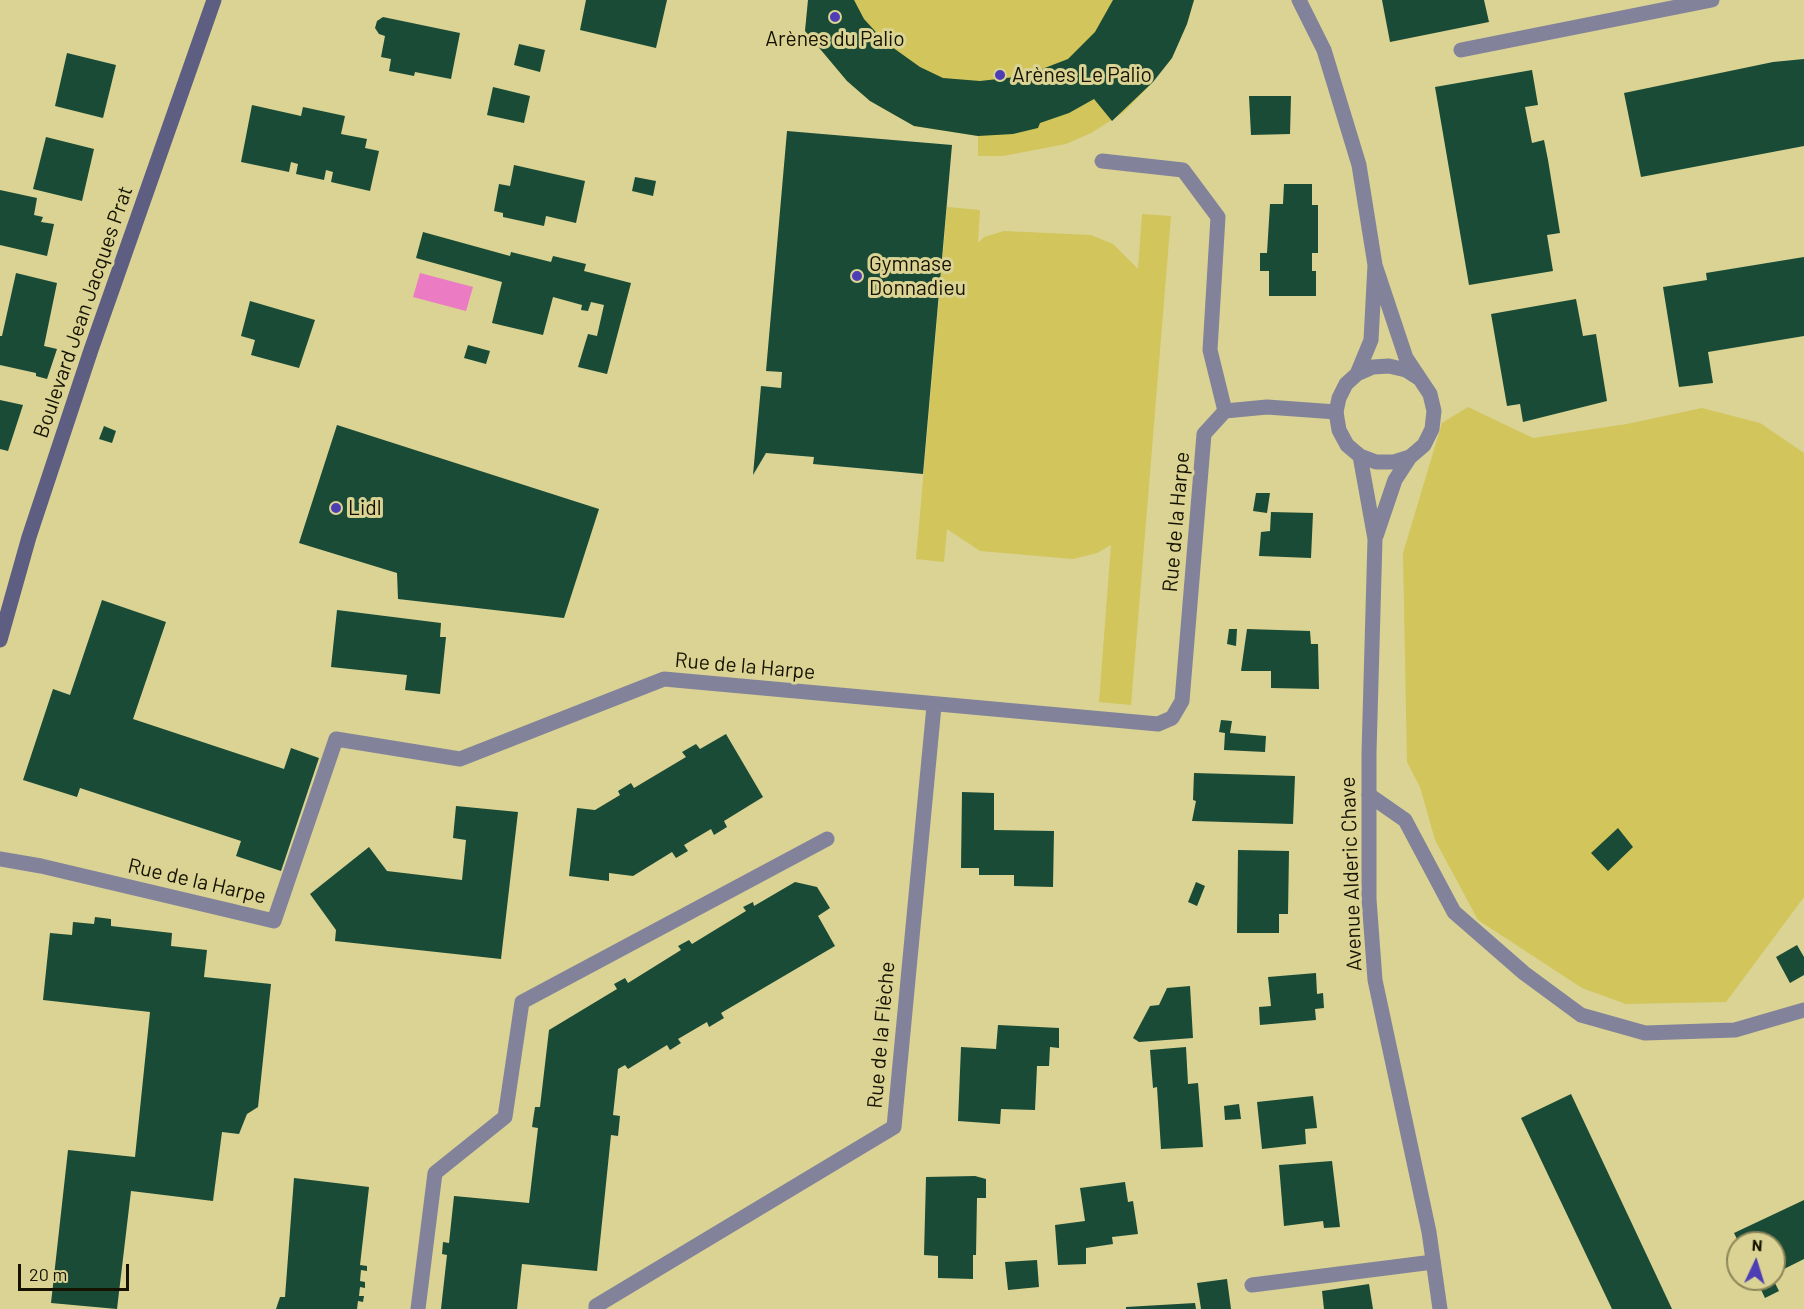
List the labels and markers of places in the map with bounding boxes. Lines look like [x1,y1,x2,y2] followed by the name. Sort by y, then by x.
[828,10,842,24] marker: Arènes du Palio
[765,26,905,52] place label: Arènes du Palio
[1012,62,1152,88] place label: Arènes Le Palio
[993,68,1007,82] marker: Arènes Le Palio
[869,251,966,301] place label: Gymnase Donnadieu
[850,269,864,283] marker: Gymnase Donnadieu
[348,495,382,521] place label: Lidl
[329,501,343,515] marker: Lidl

